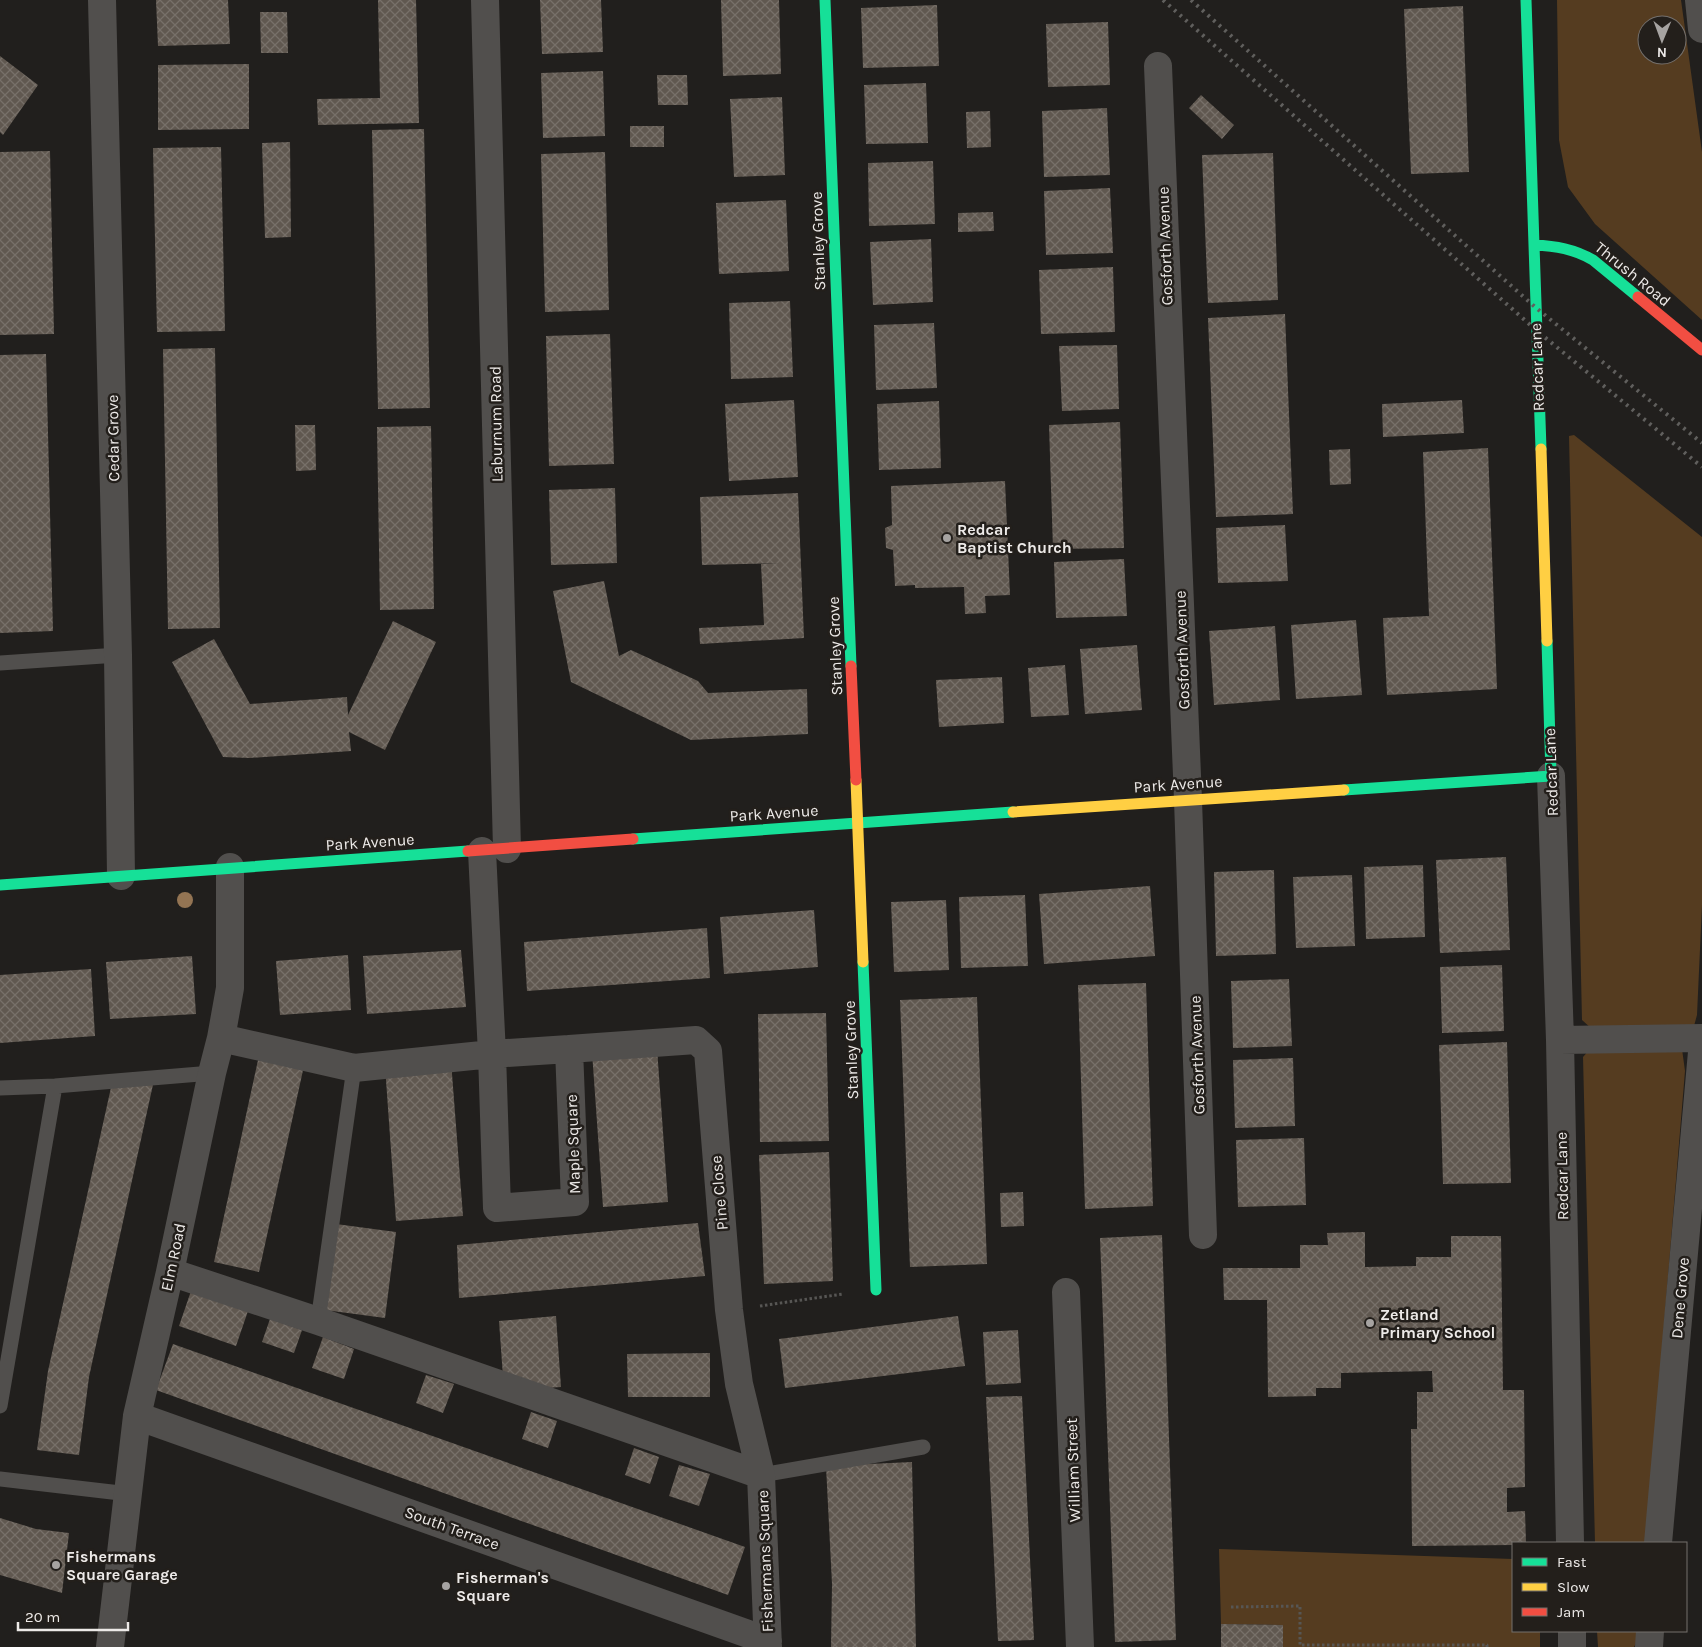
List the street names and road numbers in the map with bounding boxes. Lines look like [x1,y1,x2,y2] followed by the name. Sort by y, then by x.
[1153,186,1177,306] street label: Gosforth Avenue
[807,191,829,291] street label: Stanley Grove
[1591,238,1675,310] street label: Thrush Road
[1526,323,1548,411] street label: Redcar Lane
[485,366,507,482] street label: Laburnum Road
[103,394,123,482] street label: Cedar Grove
[1170,590,1194,710] street label: Gosforth Avenue
[824,596,846,696] street label: Stanley Grove
[1540,728,1562,816] street label: Redcar Lane
[1133,771,1223,797] street label: Park Avenue
[729,800,819,826] street label: Park Avenue
[325,829,415,855] street label: Park Avenue
[1185,995,1209,1115] street label: Gosforth Avenue
[840,1000,862,1100] street label: Stanley Grove
[562,1094,584,1194] street label: Maple Square
[1552,1132,1572,1220] street label: Redcar Lane
[706,1155,732,1231] street label: Pine Close
[157,1221,189,1293] street label: Elm Road
[1667,1257,1693,1339] street label: Dene Grove
[1062,1418,1084,1522] street label: William Street
[753,1490,777,1632] street label: Fishermans Square
[402,1502,502,1554] street label: South Terrace

